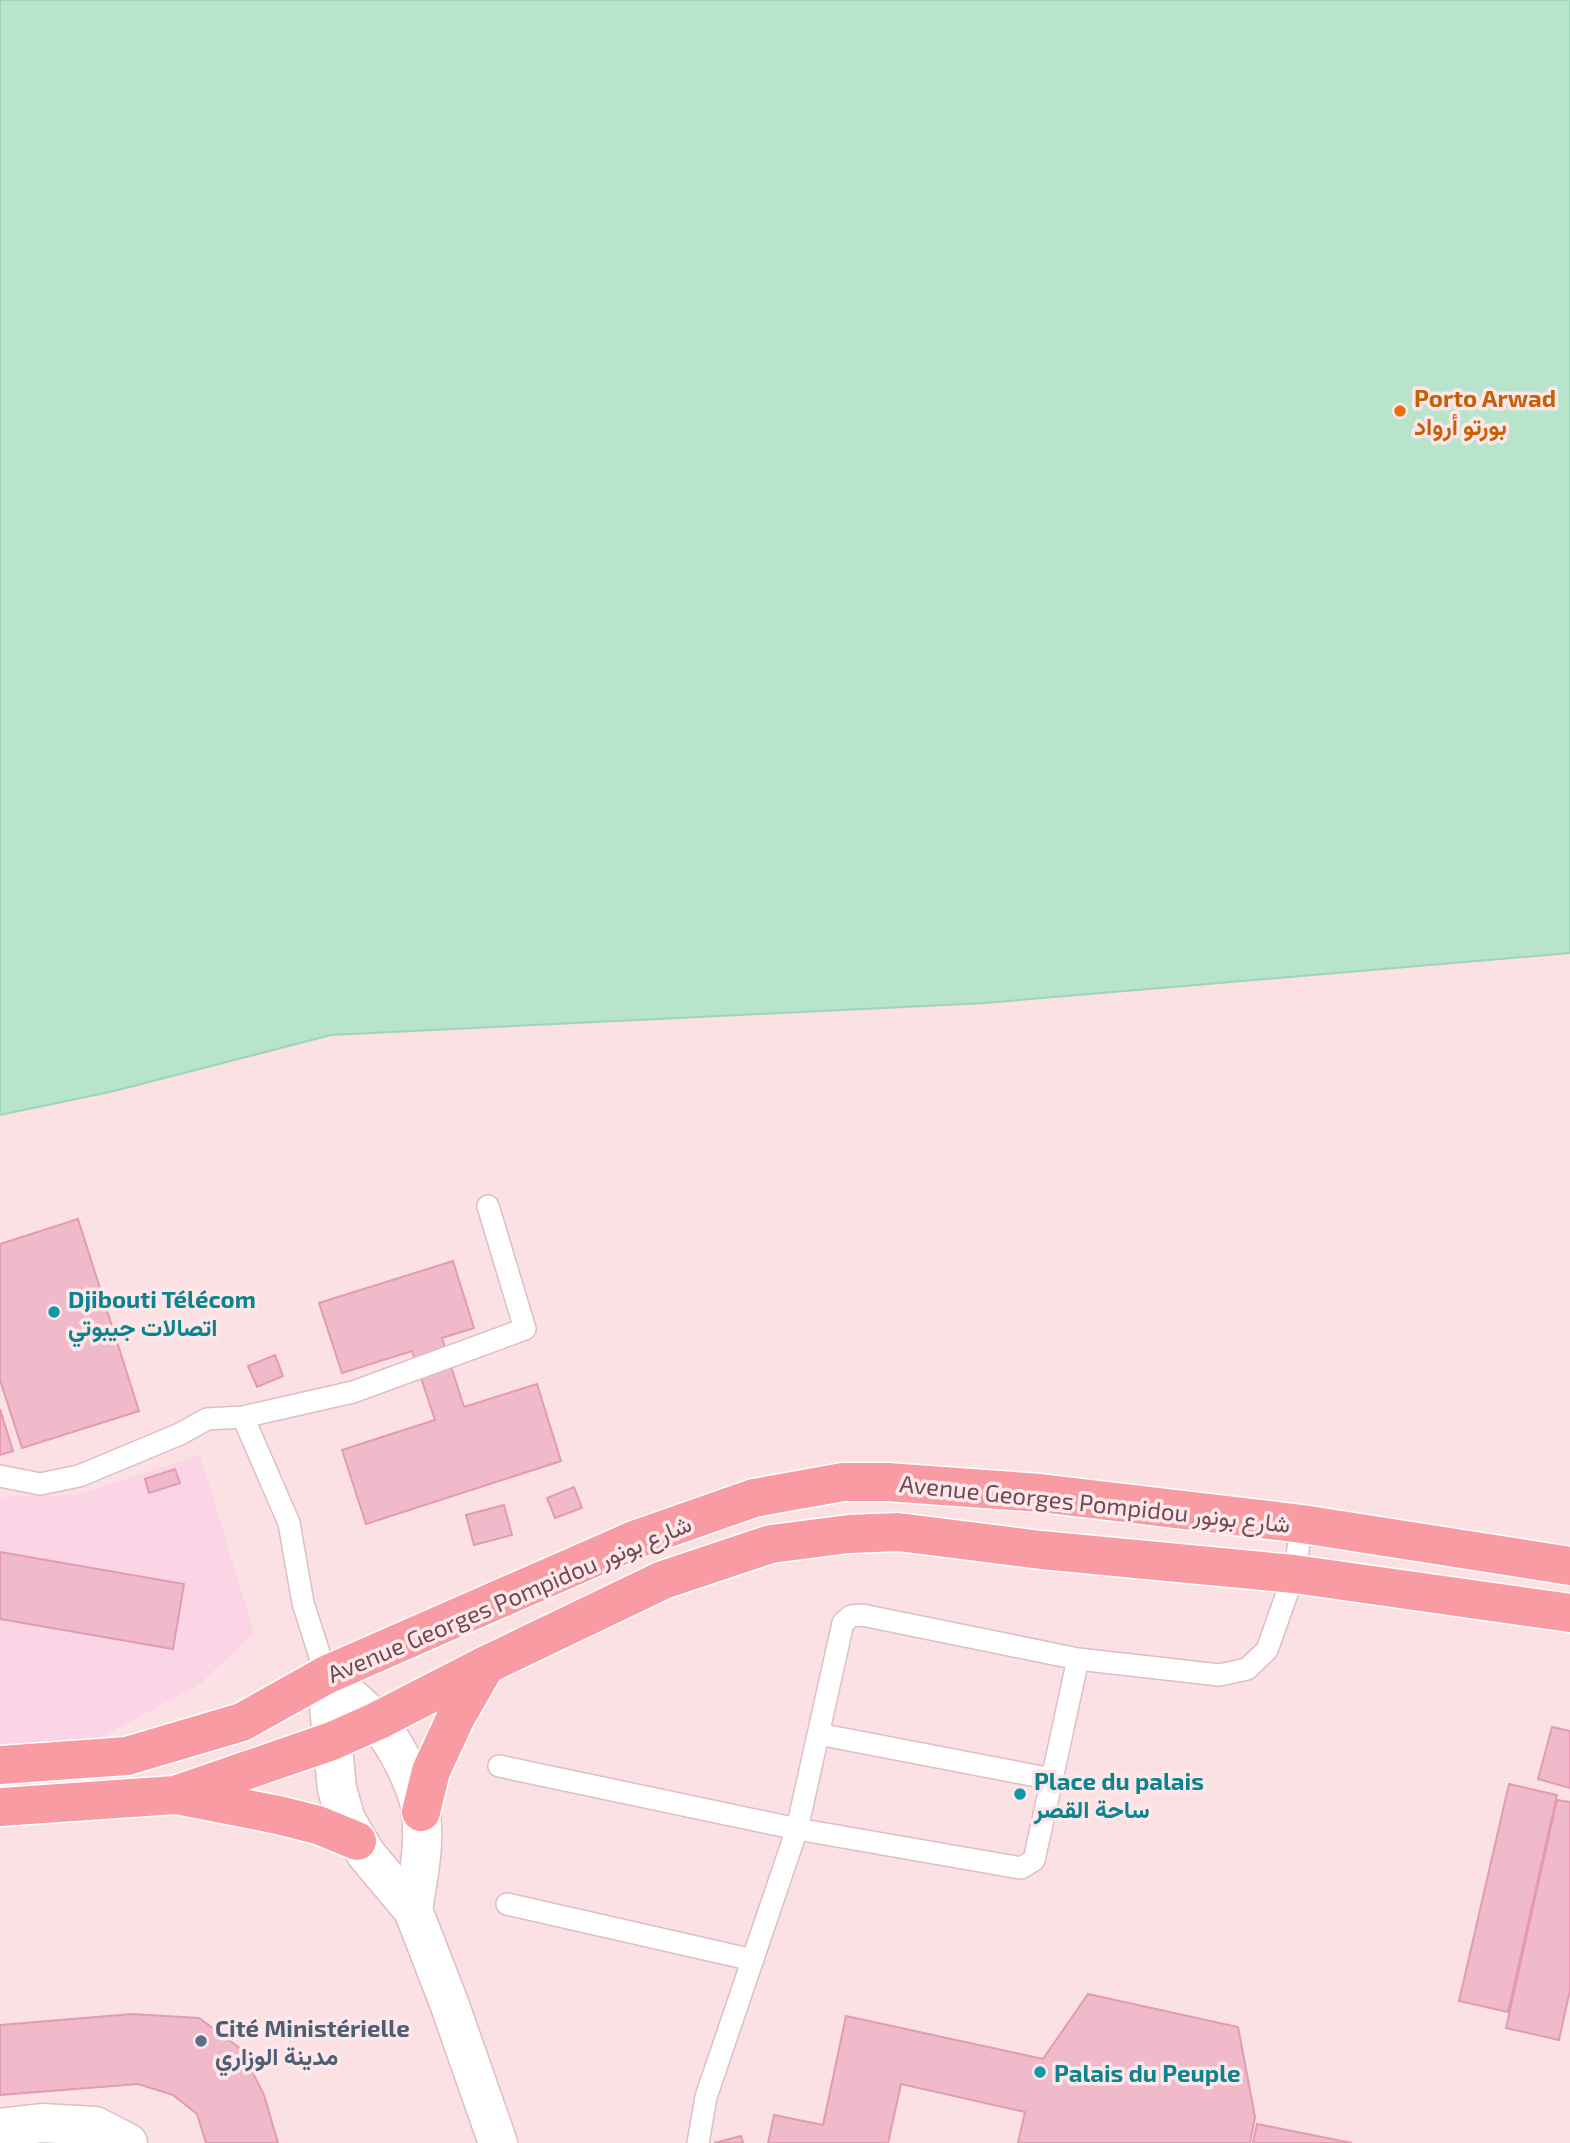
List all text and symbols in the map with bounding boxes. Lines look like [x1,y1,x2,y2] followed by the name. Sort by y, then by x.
[1414,383,1556,442] place label: Porto Arwad بورتو أرواد
[1392,403,1408,419] marker: Porto Arwad بورتو أرواد
[68,1284,256,1348] place label: Djibouti Télécom اتصالات جيبوتي
[46,1304,62,1320] marker: Djibouti Télécom اتصالات جيبوتي
[898,1468,1292,1541] street label: Avenue Georges Pompidou شارع بونور
[323,1508,697,1691] street label: Avenue Georges Pompidou شارع بونور
[1033,1766,1204,1825] place label: Place du palais ساحة القصر
[1012,1786,1028,1802] marker: Place du palais ساحة القصر
[215,2013,410,2077] place label: Cité Ministérielle مدينة الوزاري
[193,2033,209,2049] marker: Cité Ministérielle مدينة الوزاري
[1054,2058,1241,2087] place label: Palais du Peuple
[1032,2064,1048,2080] marker: Palais du Peuple

